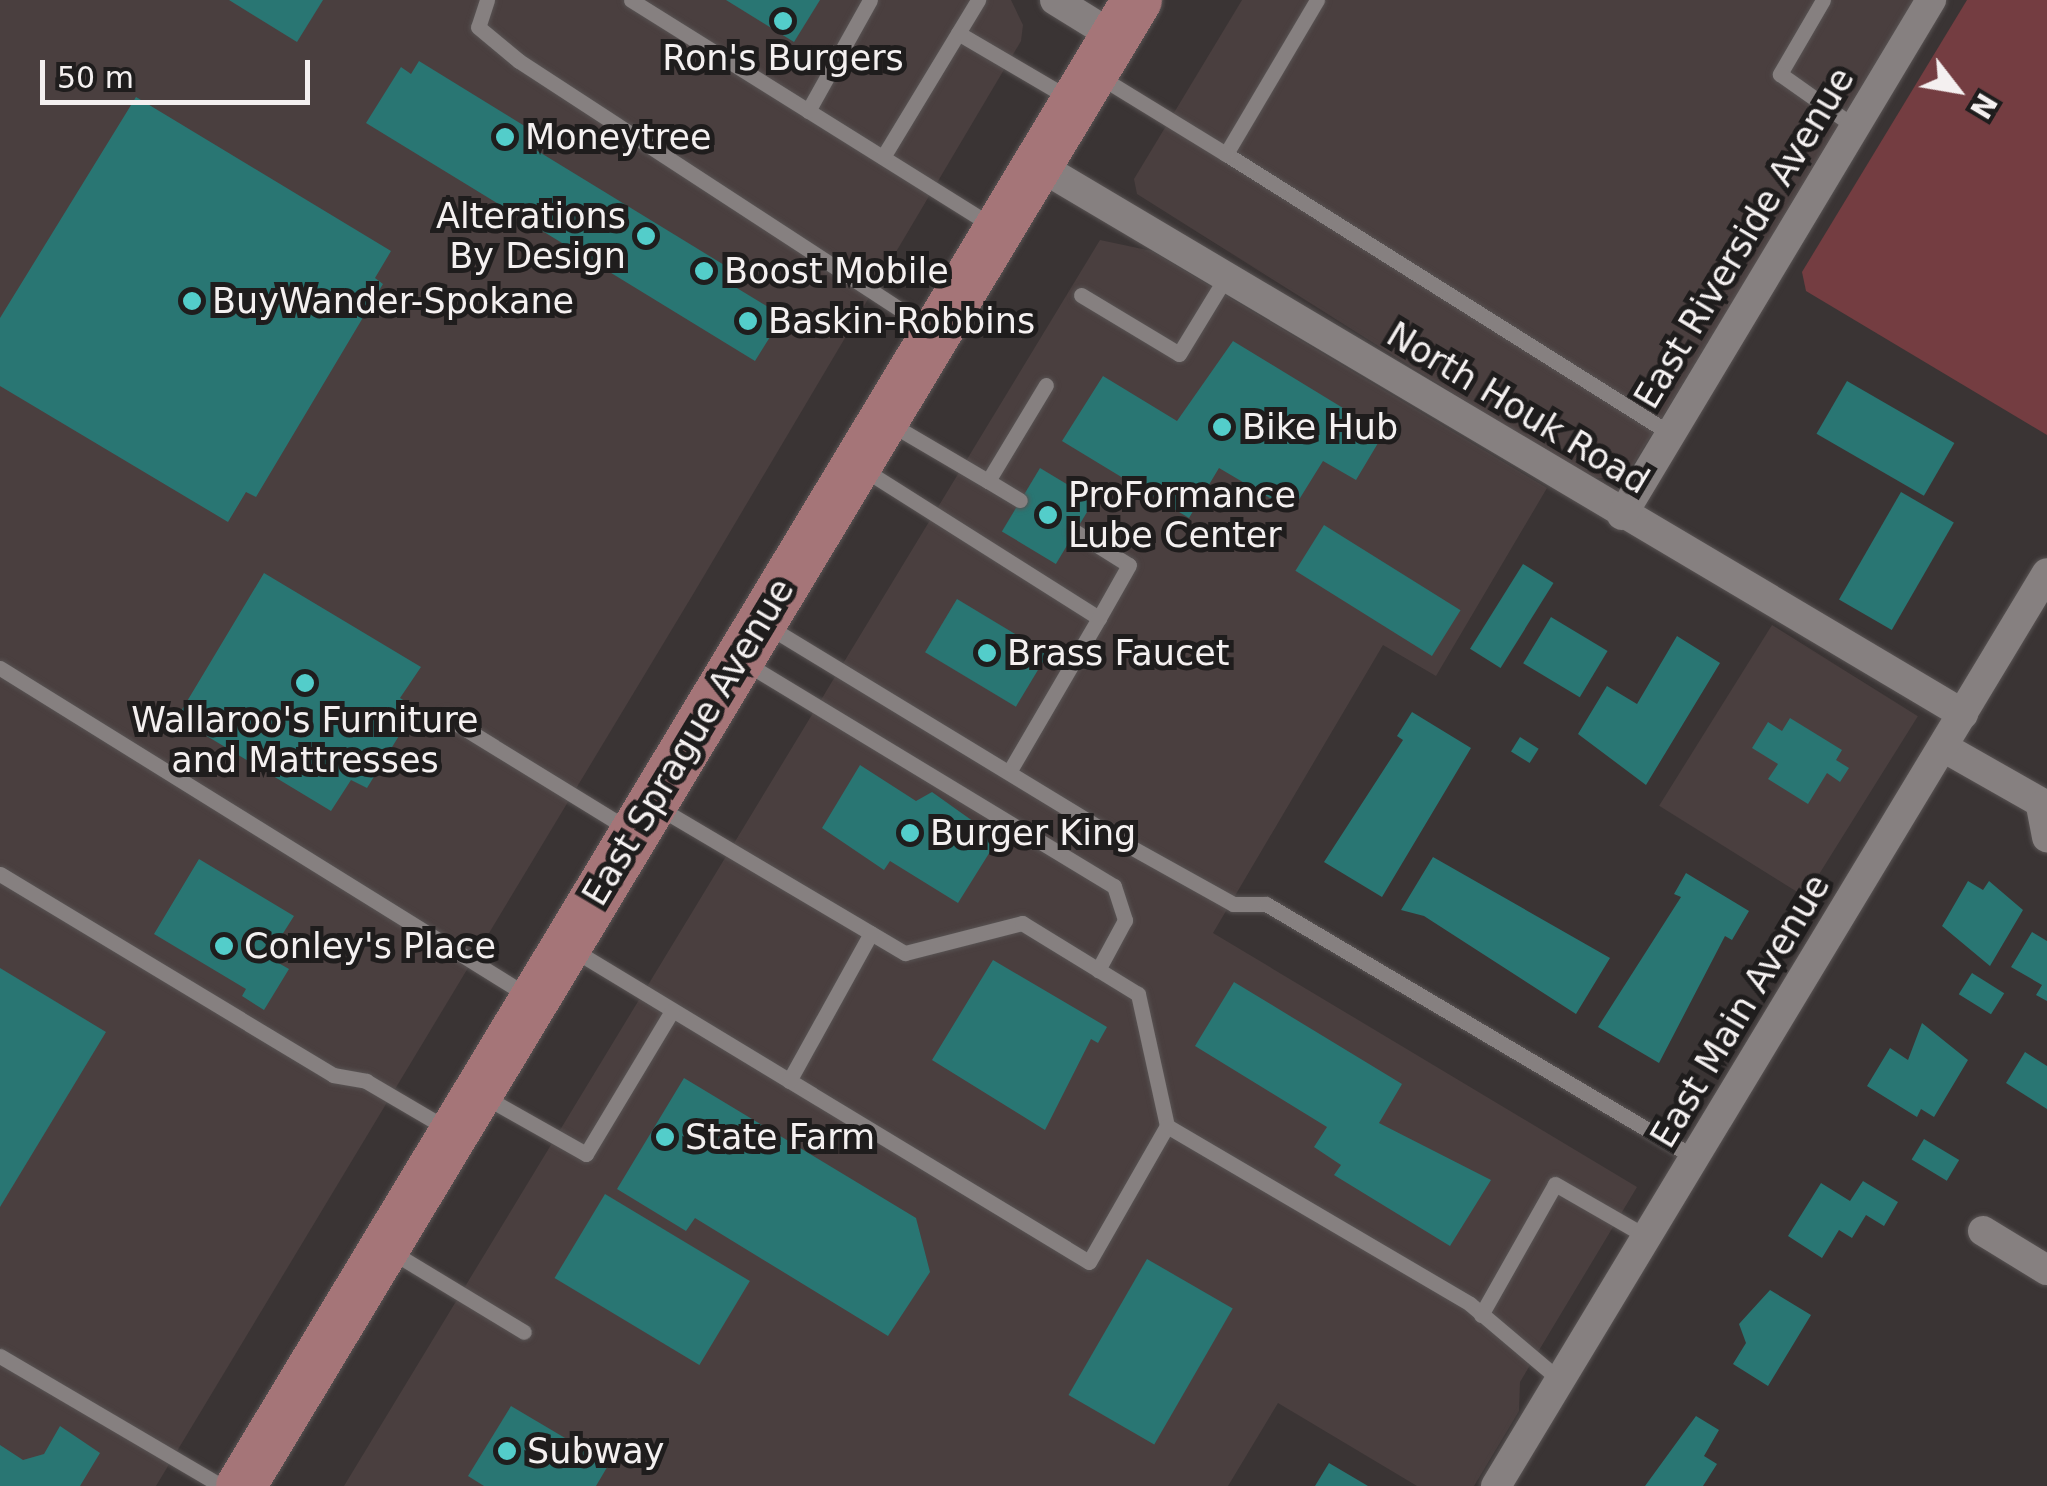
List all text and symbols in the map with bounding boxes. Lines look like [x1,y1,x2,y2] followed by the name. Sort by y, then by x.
[772,10,794,32] marker: Ron's Burgers
[662,37,904,79] place label: Ron's Burgers
[45,40,315,102] scale bar
[1907,40,2007,140] north arrow
[57,60,134,95] text: 50 m
[1626,60,1862,416] street label: East Riverside Avenue
[1963,87,2003,124] text: N
[525,116,711,158] place label: Moneytree
[494,126,516,148] marker: Moneytree
[436,195,626,277] place label: Alterations By Design
[635,225,657,247] marker: Alterations By Design
[724,250,949,292] place label: Boost Mobile
[693,260,715,282] marker: Boost Mobile
[212,280,574,322] place label: BuyWander-Spokane
[181,290,203,312] marker: BuyWander-Spokane
[768,300,1035,342] place label: Baskin-Robbins
[737,310,759,332] marker: Baskin-Robbins
[1379,313,1657,503] street label: North Houk Road
[1242,406,1398,448] place label: Bike Hub
[1211,416,1233,438] marker: Bike Hub
[1068,474,1296,556] place label: ProFormance Lube Center
[1037,504,1059,526] marker: ProFormance Lube Center
[574,571,802,913] street label: East Sprague Avenue
[1007,632,1229,674] place label: Brass Faucet
[976,642,998,664] marker: Brass Faucet
[294,672,316,694] marker: Wallaroo's Furniture and Mattresses
[131,699,479,781] place label: Wallaroo's Furniture and Mattresses
[930,812,1136,854] place label: Burger King
[899,822,921,844] marker: Burger King
[1642,867,1838,1155] street label: East Main Avenue
[244,925,496,967] place label: Conley's Place
[213,935,235,957] marker: Conley's Place
[685,1116,875,1158] place label: State Farm
[654,1126,676,1148] marker: State Farm
[527,1430,664,1472] place label: Subway
[496,1440,518,1462] marker: Subway

